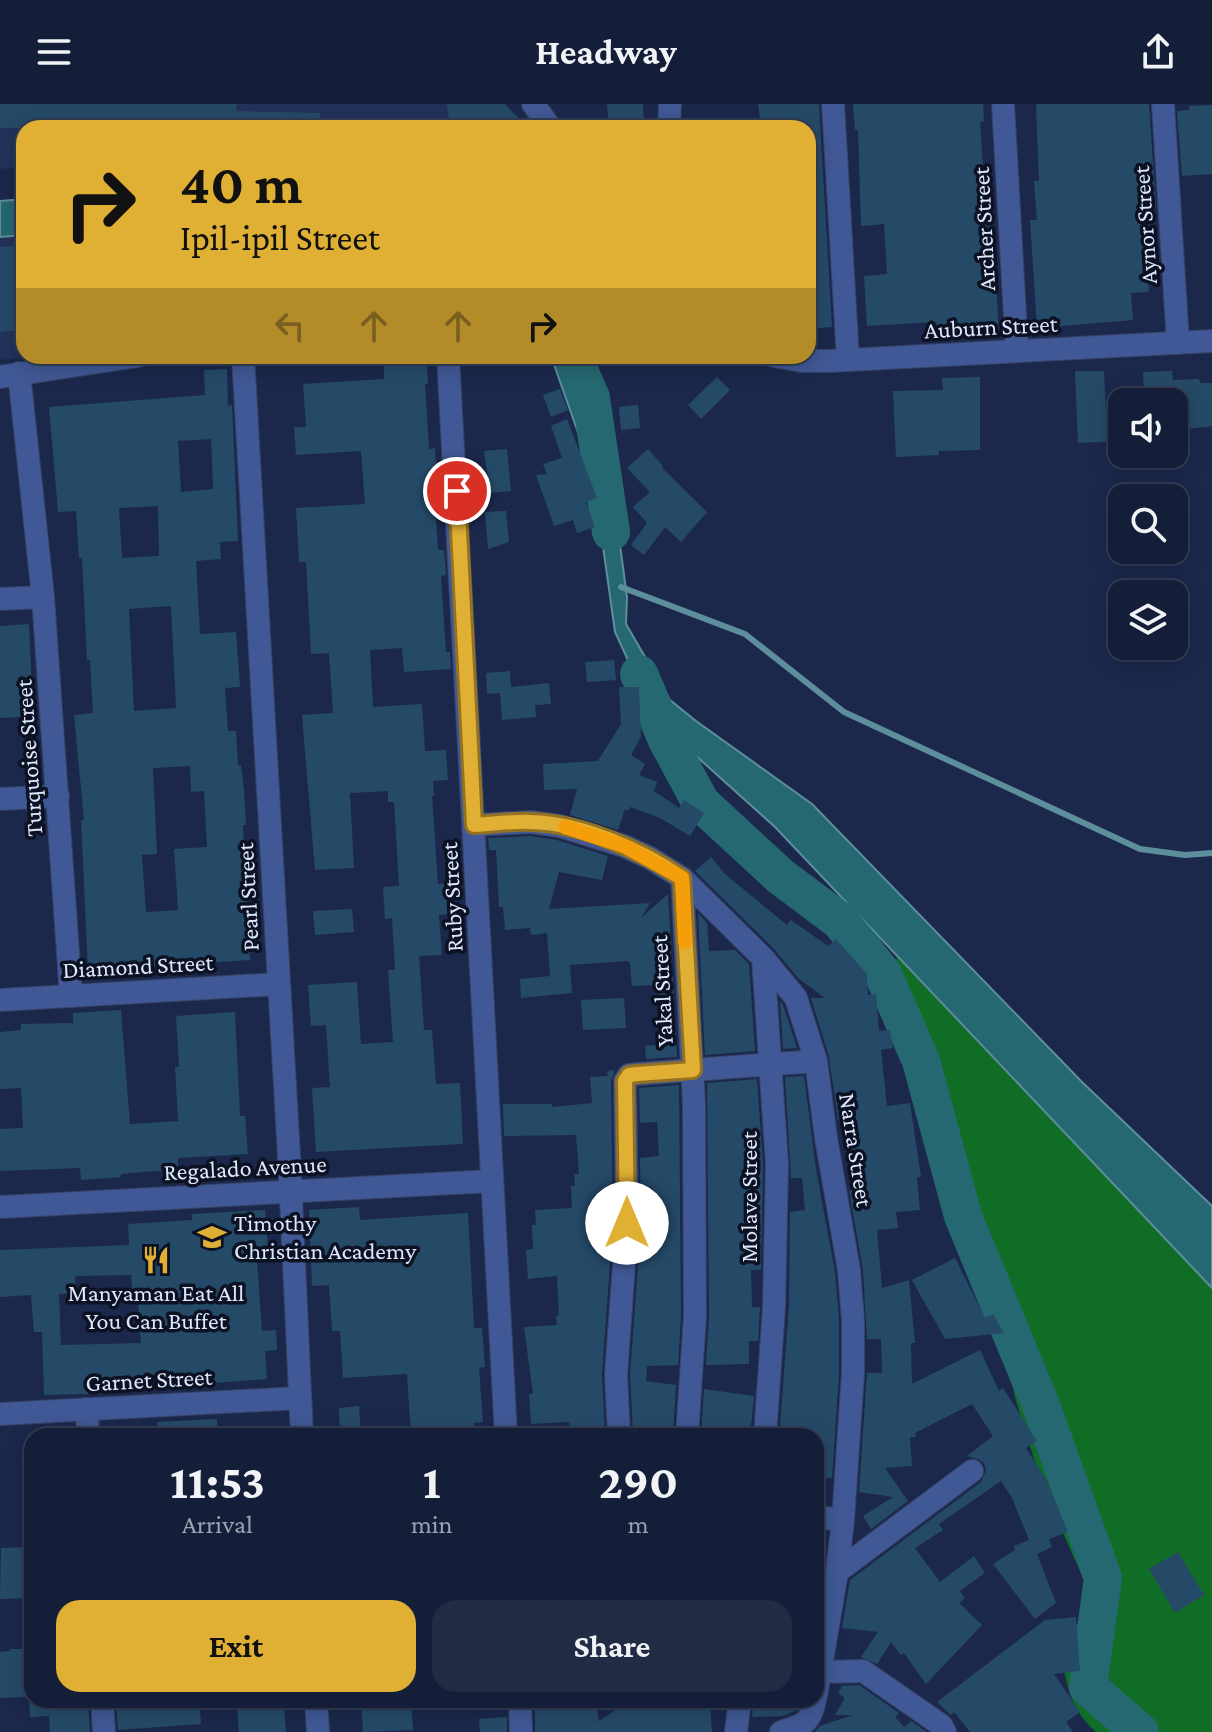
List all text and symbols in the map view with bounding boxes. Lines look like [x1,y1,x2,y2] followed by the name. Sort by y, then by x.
[32,30,76,74] icon: menu
[1136,30,1180,74] icon: share
[535,32,677,72] text: Headway
[48,152,152,256] icon: right
[180,153,302,215] text: 40 m
[1127,164,1162,285] street label: Aynor Street
[967,165,1000,292] street label: Archer Street
[180,218,380,258] text: Ipil-ipil Street
[268,304,312,348] icon: left
[352,304,396,348] icon: ahead
[436,304,480,348] icon: ahead
[520,304,564,348] icon: right
[924,309,1059,343] street label: Auburn Street
[1108,388,1188,660] map controls
[1108,388,1188,468] button: sound
[423,457,491,525] pin
[435,469,479,513] icon: arrive
[1108,484,1188,564] button: search
[1108,580,1188,660] button: layers
[9,677,47,838] street label: Turquoise Street
[435,840,468,953] street label: Ruby Street
[231,841,264,952] street label: Pearl Street
[645,933,678,1048] street label: Yakal Street
[62,948,215,983] street label: Diamond Street
[834,1091,879,1210] street label: Narra Street
[735,1130,762,1263] street label: Molave Street
[163,1150,327,1185] street label: Regalado Avenue
[585,1181,669,1265] position arrow
[234,1209,417,1264] place label: Timothy Christian Academy
[197,1222,227,1252] school or university icon: Timothy Christian Academy
[141,1245,171,1275] restaurant icon: Manyaman Eat All You Can Buffet
[68,1279,244,1334] place label: Manyaman Eat All You Can Buffet
[85,1363,214,1396] street label: Garnet Street
[170,1455,265,1508] text: 11:53
[423,1455,441,1508] text: 1
[598,1455,678,1508] text: 290
[182,1510,253,1539] text: Arrival
[411,1510,453,1539] text: min
[628,1510,649,1539] text: m
[56,1600,416,1692] button: Exit
[432,1600,792,1692] button: Share

